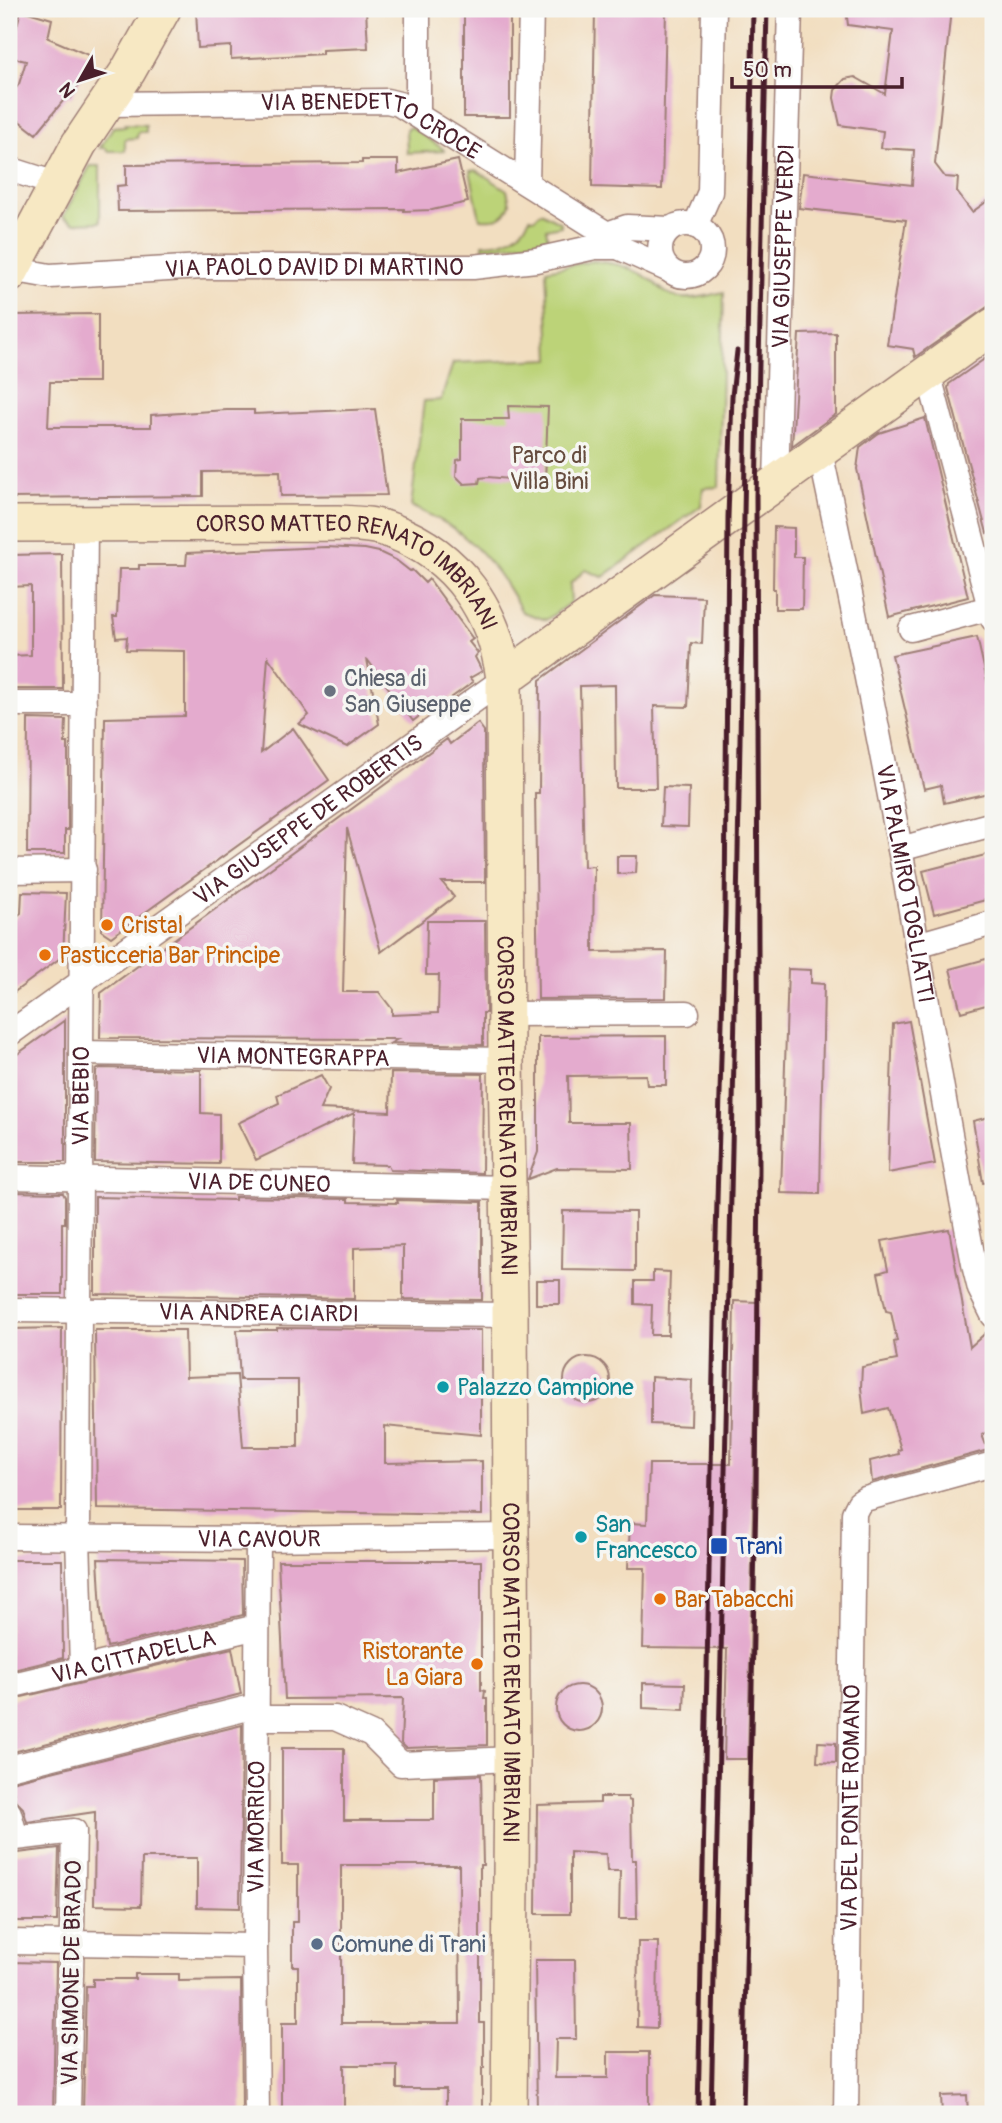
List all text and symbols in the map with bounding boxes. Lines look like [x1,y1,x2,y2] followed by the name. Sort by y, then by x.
[46,46,116,116] north arrow
[732,46,902,90] scale bar
[743,57,792,84] text: 50 m
[54,77,81,103] text: N
[260,87,486,167] street label: VIA BENEDETTO CROCE
[766,143,801,349] street label: VIA GIUSEPPE VERDI
[164,253,464,284] street label: VIA PAOLO DAVID DI MARTINO
[510,441,588,496] park label: Parco di Villa Bini
[196,509,504,634] street label: CORSO MATTEO RENATO IMBRIANI
[344,664,472,719] place label: Chiesa di San Giuseppe
[322,683,338,699] marker: Chiesa di San Giuseppe
[188,728,429,912] street label: VIA GIUSEPPE DE ROBERTIS
[870,762,941,1005] street label: VIA PALMIRO TOGLIATTI
[121,911,183,940] place label: Cristal
[99,917,115,933] marker: Cristal
[490,935,524,1276] street label: CORSO MATTEO RENATO IMBRIANI
[59,941,281,970] place label: Pasticceria Bar Principe
[37,947,53,963] marker: Pasticceria Bar Principe
[196,1041,390,1073] street label: VIA MONTEGRAPPA
[66,1046,96,1146] street label: VIA BEBIO
[187,1167,331,1199] street label: VIA DE CUNEO
[159,1297,359,1328] street label: VIA ANDREA CIARDI
[457,1373,634,1402] place label: Palazzo Campione
[435,1379,451,1395] marker: Palazzo Campione
[496,1502,526,1843] street label: CORSO MATTEO RENATO IMBRIANI
[595,1510,697,1565] place label: San Francesco
[197,1524,321,1554] street label: VIA CAVOUR
[573,1529,589,1545] marker: San Francesco
[735,1532,782,1561] place label: Trani
[709,1536,729,1556] marker: Trani
[674,1585,793,1614] place label: Bar Tabacchi
[652,1591,668,1607] marker: Bar Tabacchi
[49,1623,219,1690] street label: VIA CITTADELLA
[362,1637,464,1692] place label: Ristorante La Giara
[469,1656,485,1672] marker: Ristorante La Giara
[834,1684,867,1932] street label: VIA DEL PONTE ROMANO
[241,1761,271,1893] street label: VIA MORRICO
[55,1860,88,2086] street label: VIA SIMONE DE BRADO
[331,1930,486,1959] place label: Comune di Trani
[309,1936,325,1952] marker: Comune di Trani

